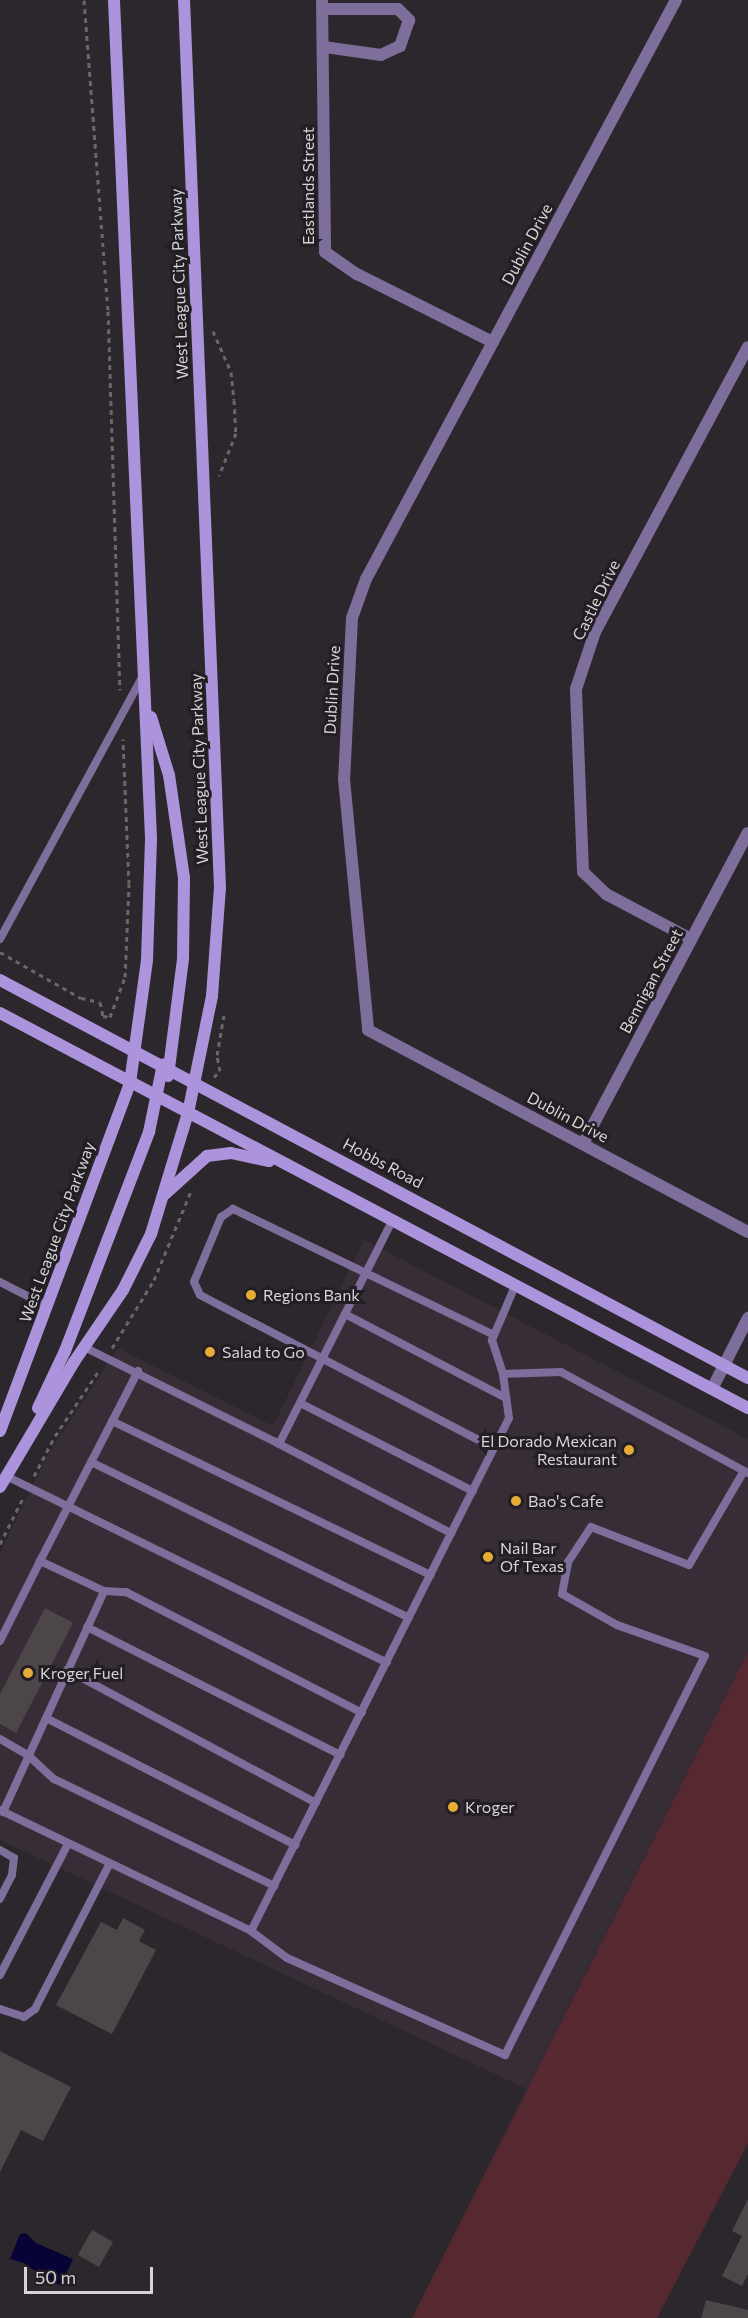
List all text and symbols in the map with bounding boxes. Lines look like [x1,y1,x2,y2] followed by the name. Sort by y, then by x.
[298,127,318,245] street label: Eastlands Street
[166,188,192,380] street label: West League City Parkway
[498,200,556,288] street label: Dublin Drive
[568,557,624,643] street label: Castle Drive
[320,645,344,735] street label: Dublin Drive
[186,673,212,865] street label: West League City Parkway
[615,925,687,1037] street label: Bennigan Street
[524,1088,612,1146] street label: Dublin Drive
[340,1134,426,1192] street label: Hobbs Road
[15,1139,99,1325] street label: West League City Parkway
[263,1285,360,1305] place label: Regions Bank
[244,1288,258,1302] marker: Regions Bank
[222,1342,305,1362] place label: Salad to Go
[203,1345,217,1359] marker: Salad to Go
[481,1431,617,1469] place label: El Dorado Mexican Restaurant
[622,1443,636,1457] marker: El Dorado Mexican Restaurant
[528,1491,604,1511] place label: Bao's Cafe
[509,1494,523,1508] marker: Bao's Cafe
[500,1538,564,1576] place label: Nail Bar Of Texas
[481,1550,495,1564] marker: Nail Bar Of Texas
[40,1663,123,1683] place label: Kroger Fuel
[21,1666,35,1680] marker: Kroger Fuel
[465,1797,515,1817] place label: Kroger
[446,1800,460,1814] marker: Kroger
[27,2255,156,2293] scale bar
[35,2266,76,2288] text: 50 m

